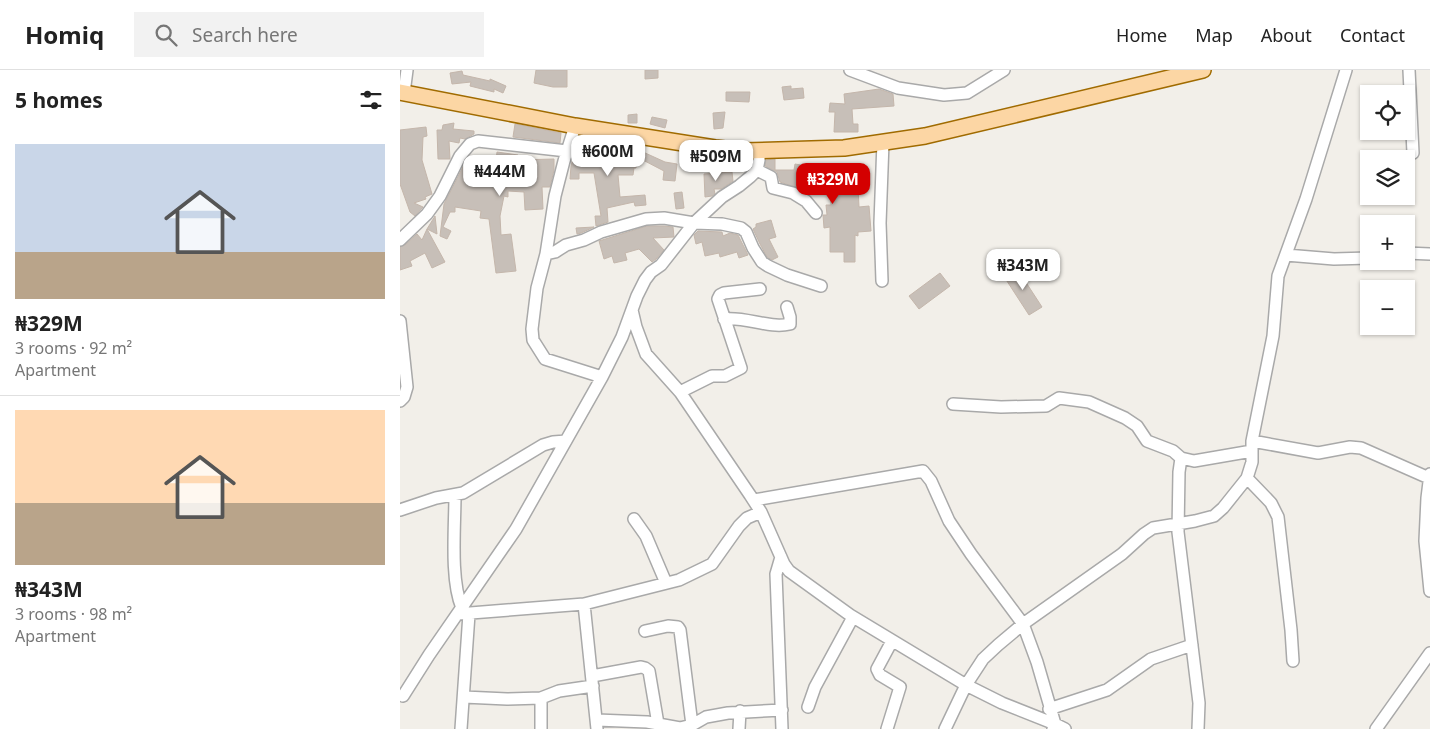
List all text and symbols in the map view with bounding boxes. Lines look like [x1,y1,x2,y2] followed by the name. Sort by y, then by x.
[134,12,484,57] search box
[25,18,104,51] text: Homiq
[152,21,180,49] icon: search
[192,22,298,48] text: Search here
[1116,23,1167,47] text: Home
[1195,23,1233,47] text: Map
[1261,23,1312,47] text: About
[1340,23,1405,47] text: Contact
[1360,85,1415,335] map controls
[1360,85,1415,140] button: locate
[15,86,103,114] text: 5 homes
[357,86,385,114] icon: filters
[573,134,643,177] pin: ₦600M
[582,140,634,162] text: ₦600M
[681,140,751,182] pin: ₦509M
[690,145,742,167] text: ₦509M
[1360,150,1415,205] button: layers
[465,154,535,197] pin: ₦444M
[474,160,526,182] text: ₦444M
[798,162,868,205] pin: ₦329M
[807,168,859,190] text: ₦329M
[155,177,245,267] icon: home
[1360,215,1415,270] button: +
[988,248,1058,291] pin: ₦343M
[997,254,1049,276] text: ₦343M
[1360,280,1415,335] button: −
[15,309,83,337] text: ₦329M
[15,337,132,359] text: 3 rooms · 92 m²
[15,359,96,381] text: Apartment
[155,442,245,532] icon: home
[15,575,83,603] text: ₦343M
[15,603,132,625] text: 3 rooms · 98 m²
[15,625,96,647] text: Apartment

